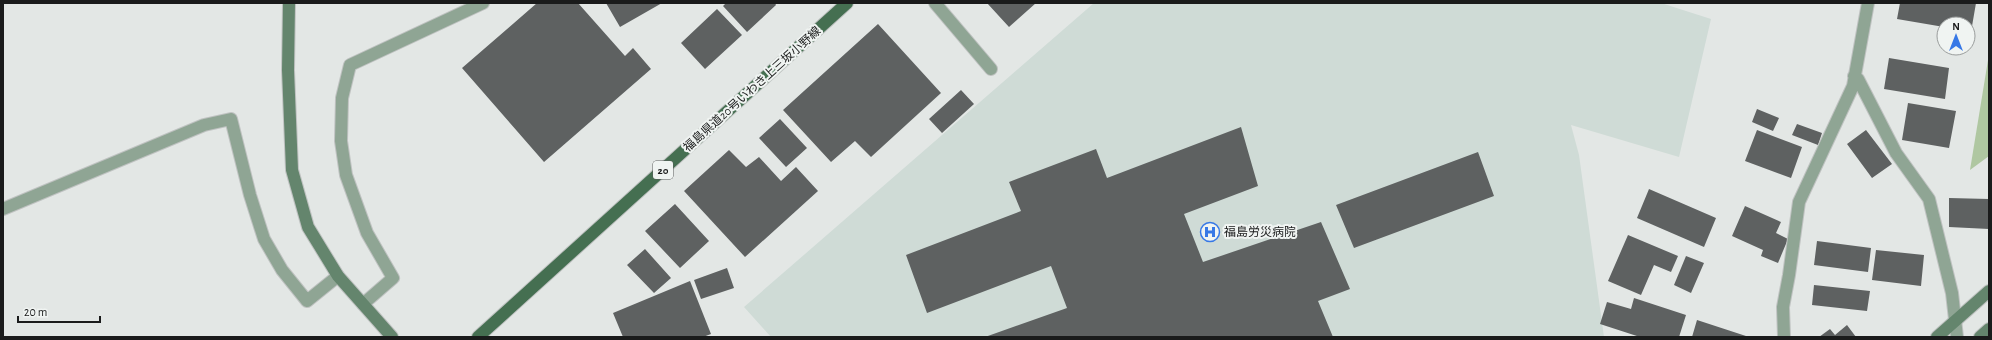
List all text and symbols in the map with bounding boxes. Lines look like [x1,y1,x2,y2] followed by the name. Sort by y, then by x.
[1936,16,1976,56] north arrow
[1952,21,1960,32] text: N
[681,24,823,154] street label: 福島県道20号いわき上三坂小野線
[653,161,673,179] road number: 20
[1199,221,1221,243] hospital icon: 福島労災病院
[1224,225,1296,238] place label: 福島労災病院
[18,298,100,324] scale bar
[24,306,47,318] text: 20 m

